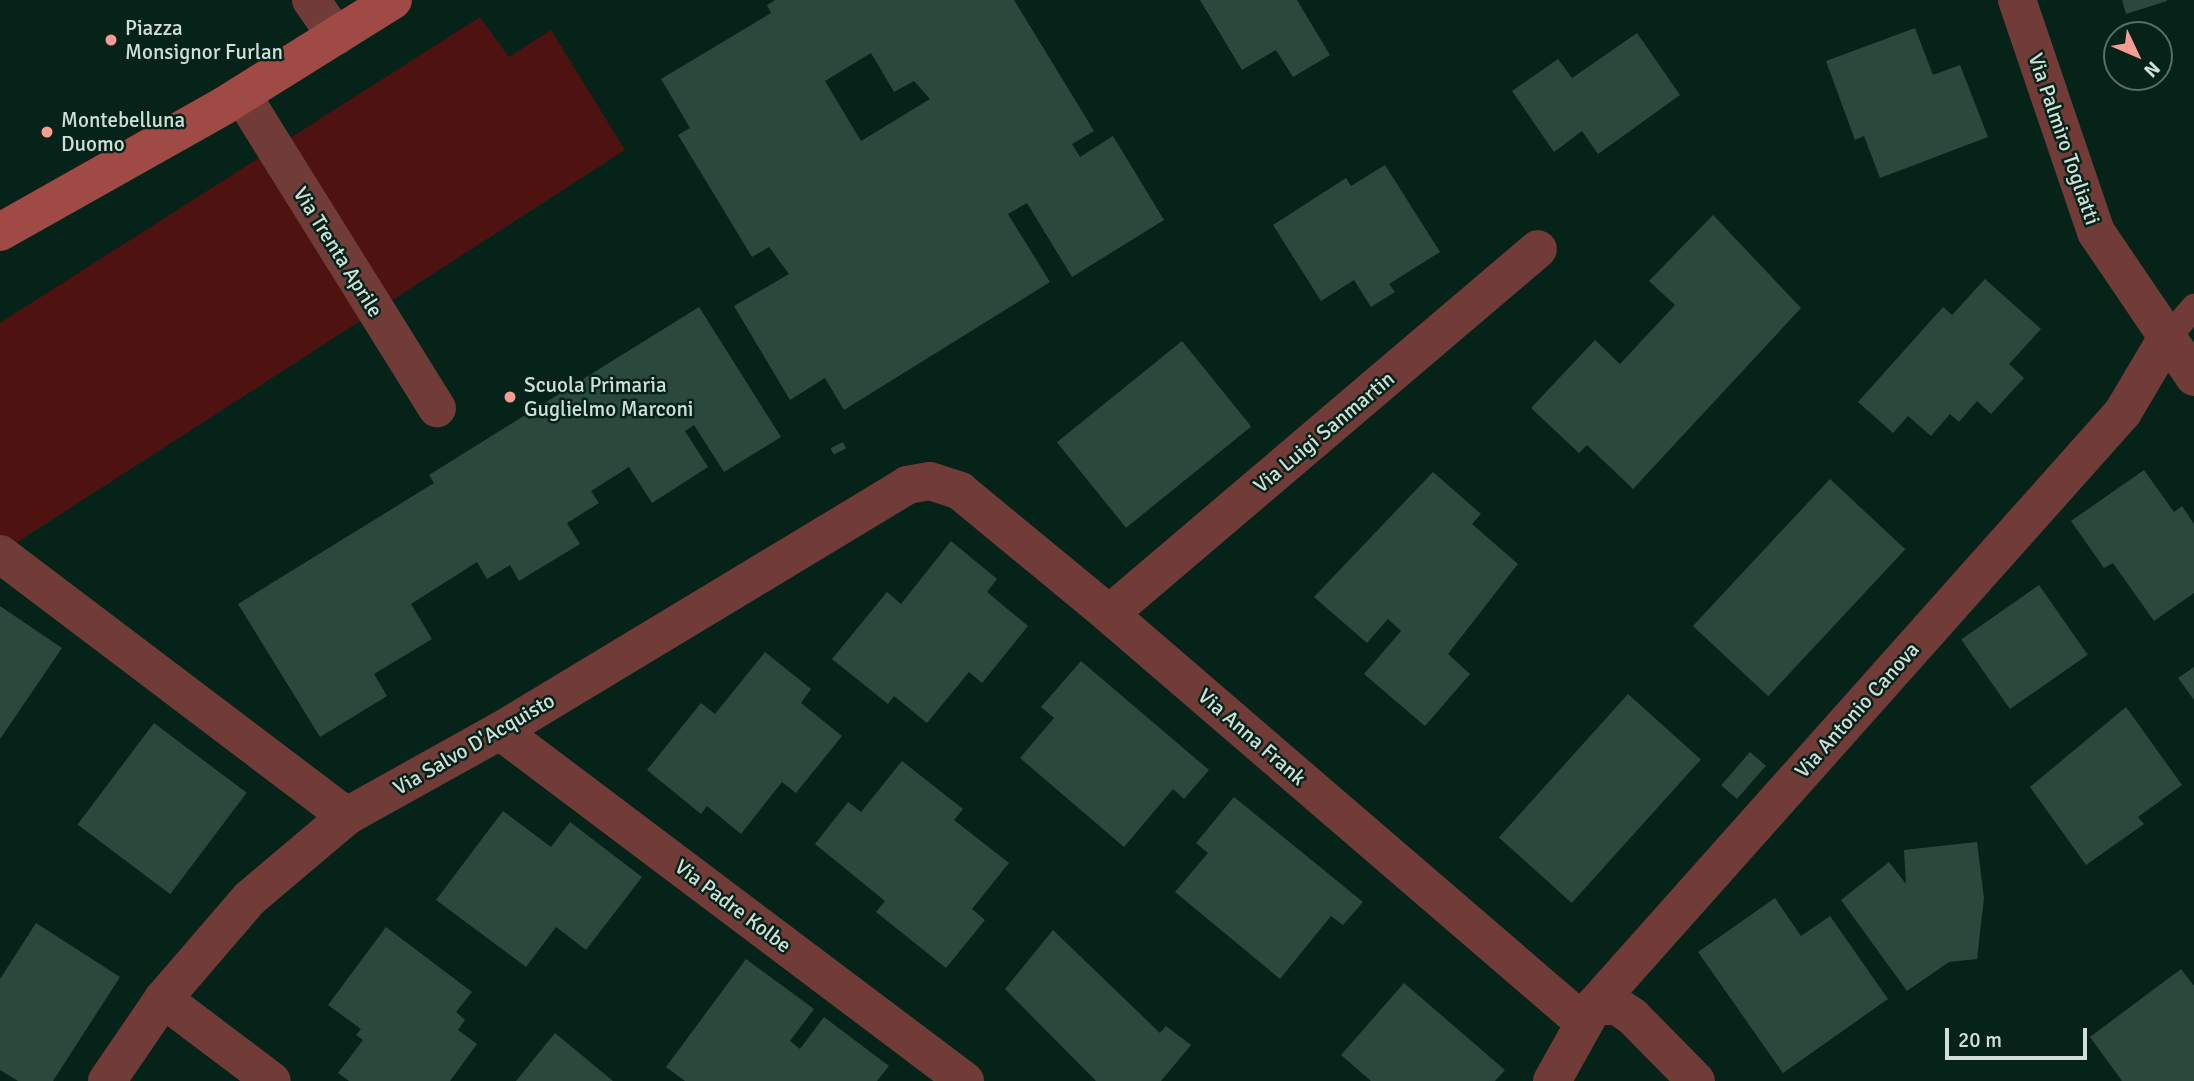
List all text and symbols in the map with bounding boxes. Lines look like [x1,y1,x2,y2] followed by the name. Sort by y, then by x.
[125,15,283,65] place label: Piazza Monsignor Furlan
[2103,21,2173,91] north arrow
[103,32,119,48] marker: Piazza Monsignor Furlan
[2023,50,2105,228] street label: Via Palmiro Togliatti
[2138,56,2165,82] text: N
[61,107,185,157] place label: Montebelluna Duomo
[39,124,55,140] marker: Montebelluna Duomo
[288,182,388,322] street label: Via Trenta Aprile
[1249,366,1399,498] street label: Via Luigi Sanmartin
[524,372,694,422] place label: Scuola Primaria Guglielmo Marconi
[502,389,518,405] marker: Scuola Primaria Guglielmo Marconi
[1790,637,1924,783] street label: Via Antonio Canova
[1193,683,1311,791] street label: Via Anna Frank
[389,688,559,800] street label: Via Salvo D'Acquisto
[670,854,796,958] street label: Via Padre Kolbe
[1949,1014,2091,1058] scale bar
[1958,1027,2002,1053] text: 20 m

